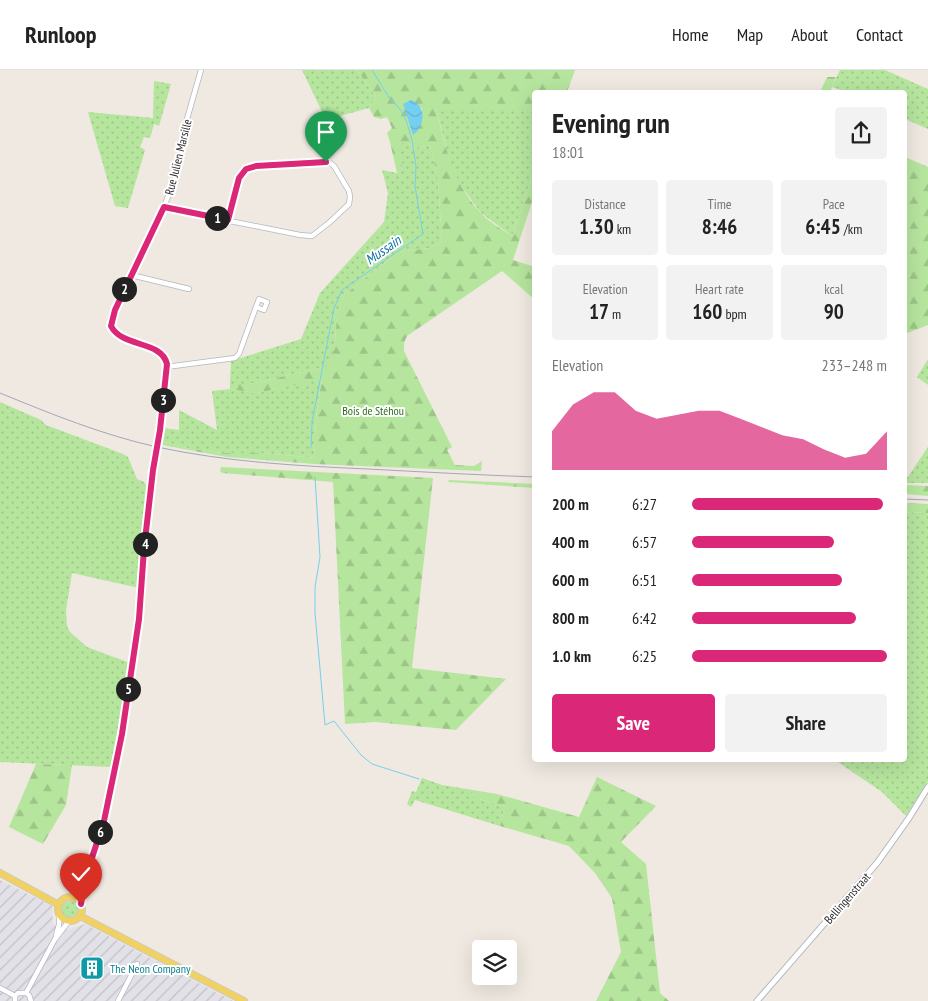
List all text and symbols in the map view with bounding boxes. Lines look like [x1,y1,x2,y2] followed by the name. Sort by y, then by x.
[25,19,96,50] text: Runloop
[672,23,709,46] text: Home
[737,23,763,46] text: Map
[791,23,828,46] text: About
[856,23,903,46] text: Contact
[552,104,670,141] text: Evening run
[835,107,887,159] button: share
[305,111,347,162] pin
[161,117,195,197] street label: Rue Julien Marsille
[312,118,340,146] icon: arrive
[552,142,584,162] text: 18:01
[585,195,626,213] text: Distance
[707,195,732,213] text: Time
[823,195,845,213] text: Pace
[204,206,230,230] pin: 1
[214,209,221,227] text: 1
[579,213,614,240] text: 1.30
[702,213,737,240] text: 8:46
[805,213,841,240] text: 6:45
[614,220,631,238] text: km
[841,220,862,238] text: /km
[362,231,405,269] water label: Mussain
[112,276,136,302] pin: 2
[121,280,128,298] text: 2
[583,280,628,298] text: Elevation
[695,280,744,298] text: Heart rate
[824,280,843,298] text: kcal
[589,298,609,325] text: 17
[692,298,722,325] text: 160
[824,298,844,325] text: 90
[609,305,621,323] text: m
[722,305,747,323] text: bpm
[552,355,603,375] text: Elevation
[822,355,887,375] text: 233–248 m
[150,388,176,412] pin: 3
[160,391,167,409] text: 3
[342,403,404,418] park label: Bois de Stéhou
[552,494,589,514] text: 200 m
[632,494,657,514] text: 6:27
[132,532,158,556] pin: 4
[552,532,589,552] text: 400 m
[632,532,657,552] text: 6:57
[142,535,149,553] text: 4
[552,570,589,590] text: 600 m
[632,570,657,590] text: 6:51
[552,608,589,628] text: 800 m
[632,608,657,628] text: 6:42
[552,646,591,666] text: 1.0 km
[632,646,657,666] text: 6:25
[116,676,140,702] pin: 5
[125,680,132,698] text: 5
[552,694,715,752] button: Save
[725,694,887,752] button: Share
[88,820,112,844] pin: 6
[97,823,104,841] text: 6
[60,853,102,904] pin
[67,860,95,888] icon: check
[821,869,874,927] street label: Bellingenstraat
[472,940,517,985] map controls
[472,940,517,985] button: layers
[79,955,105,981] building icon: The Neon Company
[110,961,191,976] place label: The Neon Company

